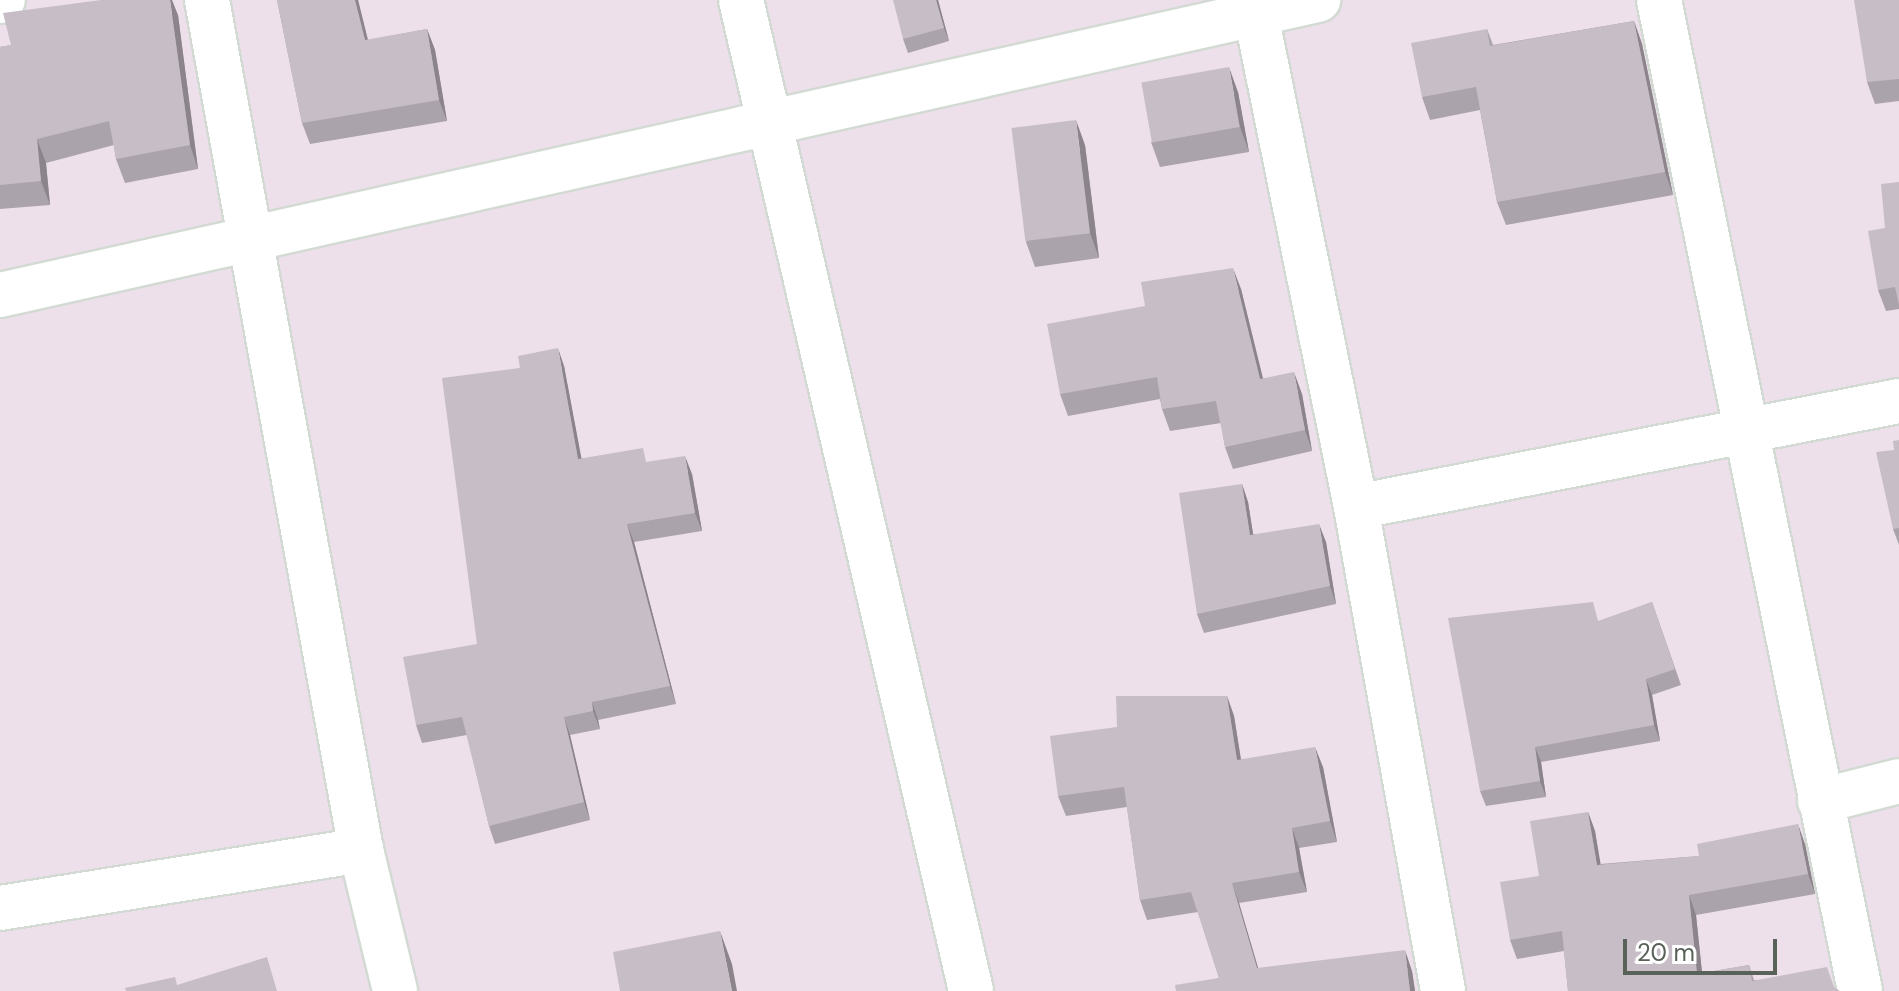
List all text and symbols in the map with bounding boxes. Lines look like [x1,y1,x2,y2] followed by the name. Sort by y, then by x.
[1627,923,1781,973] scale bar
[1637,937,1695,968] text: 20 m

